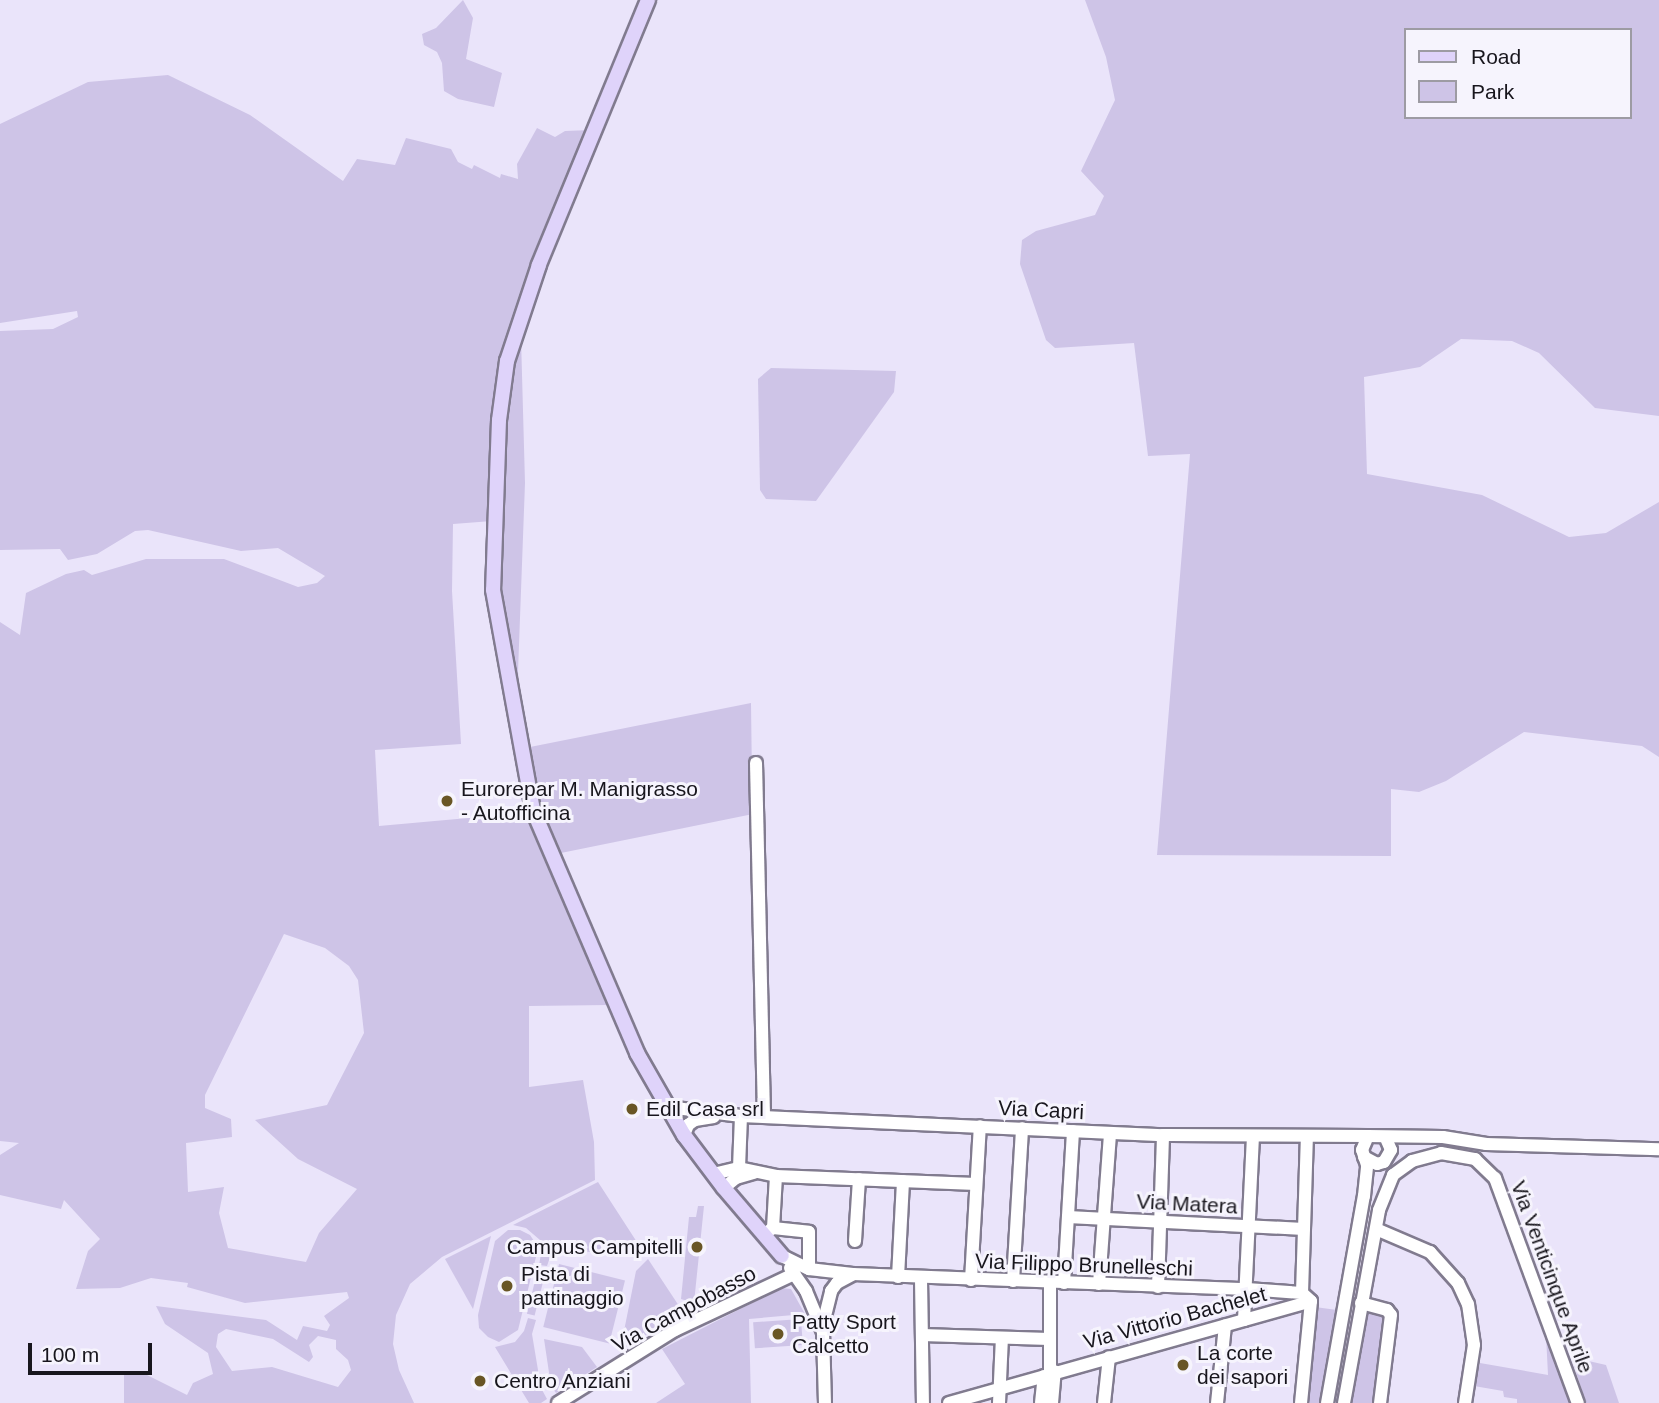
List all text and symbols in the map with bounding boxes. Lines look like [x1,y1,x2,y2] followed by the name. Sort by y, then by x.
[1404,28,1631,119] legend
[1471,45,1521,68] text: Road
[1471,80,1514,103] text: Park
[461,776,698,826] place label: Eurorepar M. Manigrasso - Autofficina
[439,793,455,809] marker: Eurorepar M. Manigrasso - Autofficina
[997,1095,1085,1125] street label: Via Capri
[646,1096,764,1122] place label: Edil Casa srl
[624,1101,640,1117] marker: Edil Casa srl
[1505,1177,1599,1377] street label: Via Venticinque Aprile
[1136,1189,1238,1219] street label: Via Matera
[507,1234,683,1260] place label: Campus Campitelli
[689,1239,705,1255] marker: Campus Campitelli
[975,1249,1193,1281] street label: Via Filippo Brunelleschi
[608,1260,760,1358] street label: Via Campobasso
[521,1261,624,1311] place label: Pista di pattinaggio
[499,1278,515,1294] marker: Pista di pattinaggio
[1081,1281,1269,1355] street label: Via Vittorio Bachelet
[792,1309,896,1359] place label: Patty Sport Calcetto
[770,1326,786,1342] marker: Patty Sport Calcetto
[32,1330,156,1374] scale bar
[1197,1340,1288,1390] place label: La corte dei sapori
[41,1343,99,1366] text: 100 m
[1175,1357,1191,1373] marker: La corte dei sapori
[494,1368,632,1394] place label: Centro Anziani
[472,1373,488,1389] marker: Centro Anziani

